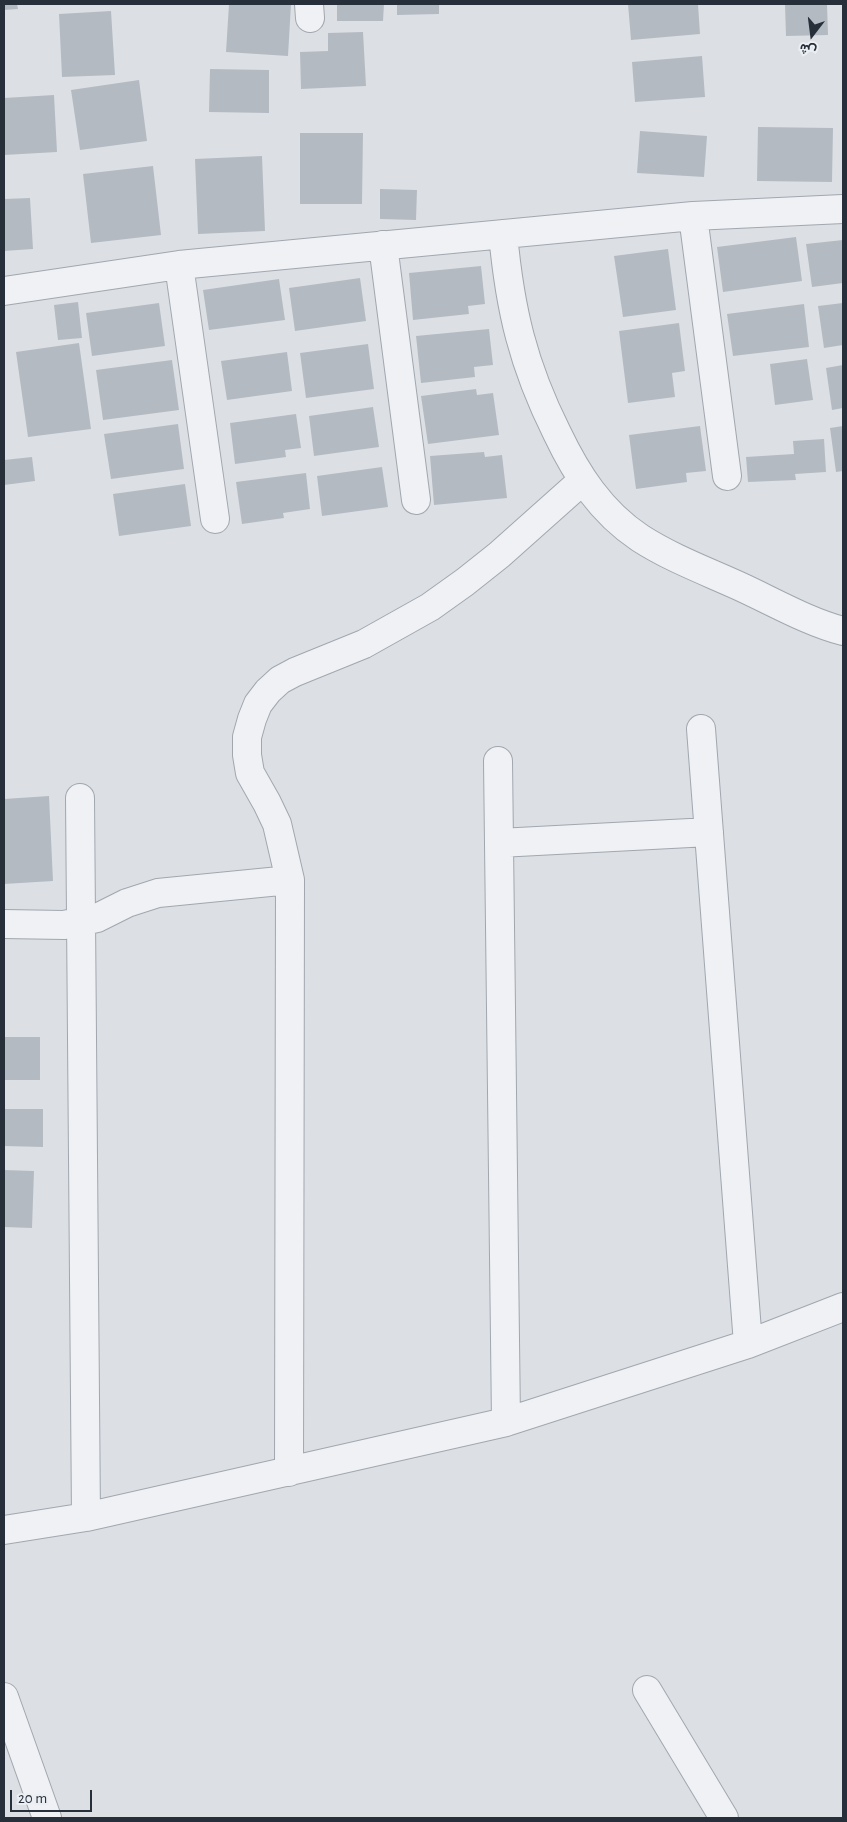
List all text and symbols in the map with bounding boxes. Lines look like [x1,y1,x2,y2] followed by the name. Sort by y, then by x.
[787,10,837,60] north arrow
[798,41,818,58] text: ش
[12,1780,95,1812] scale bar
[18,1791,47,1806] text: 20 m

